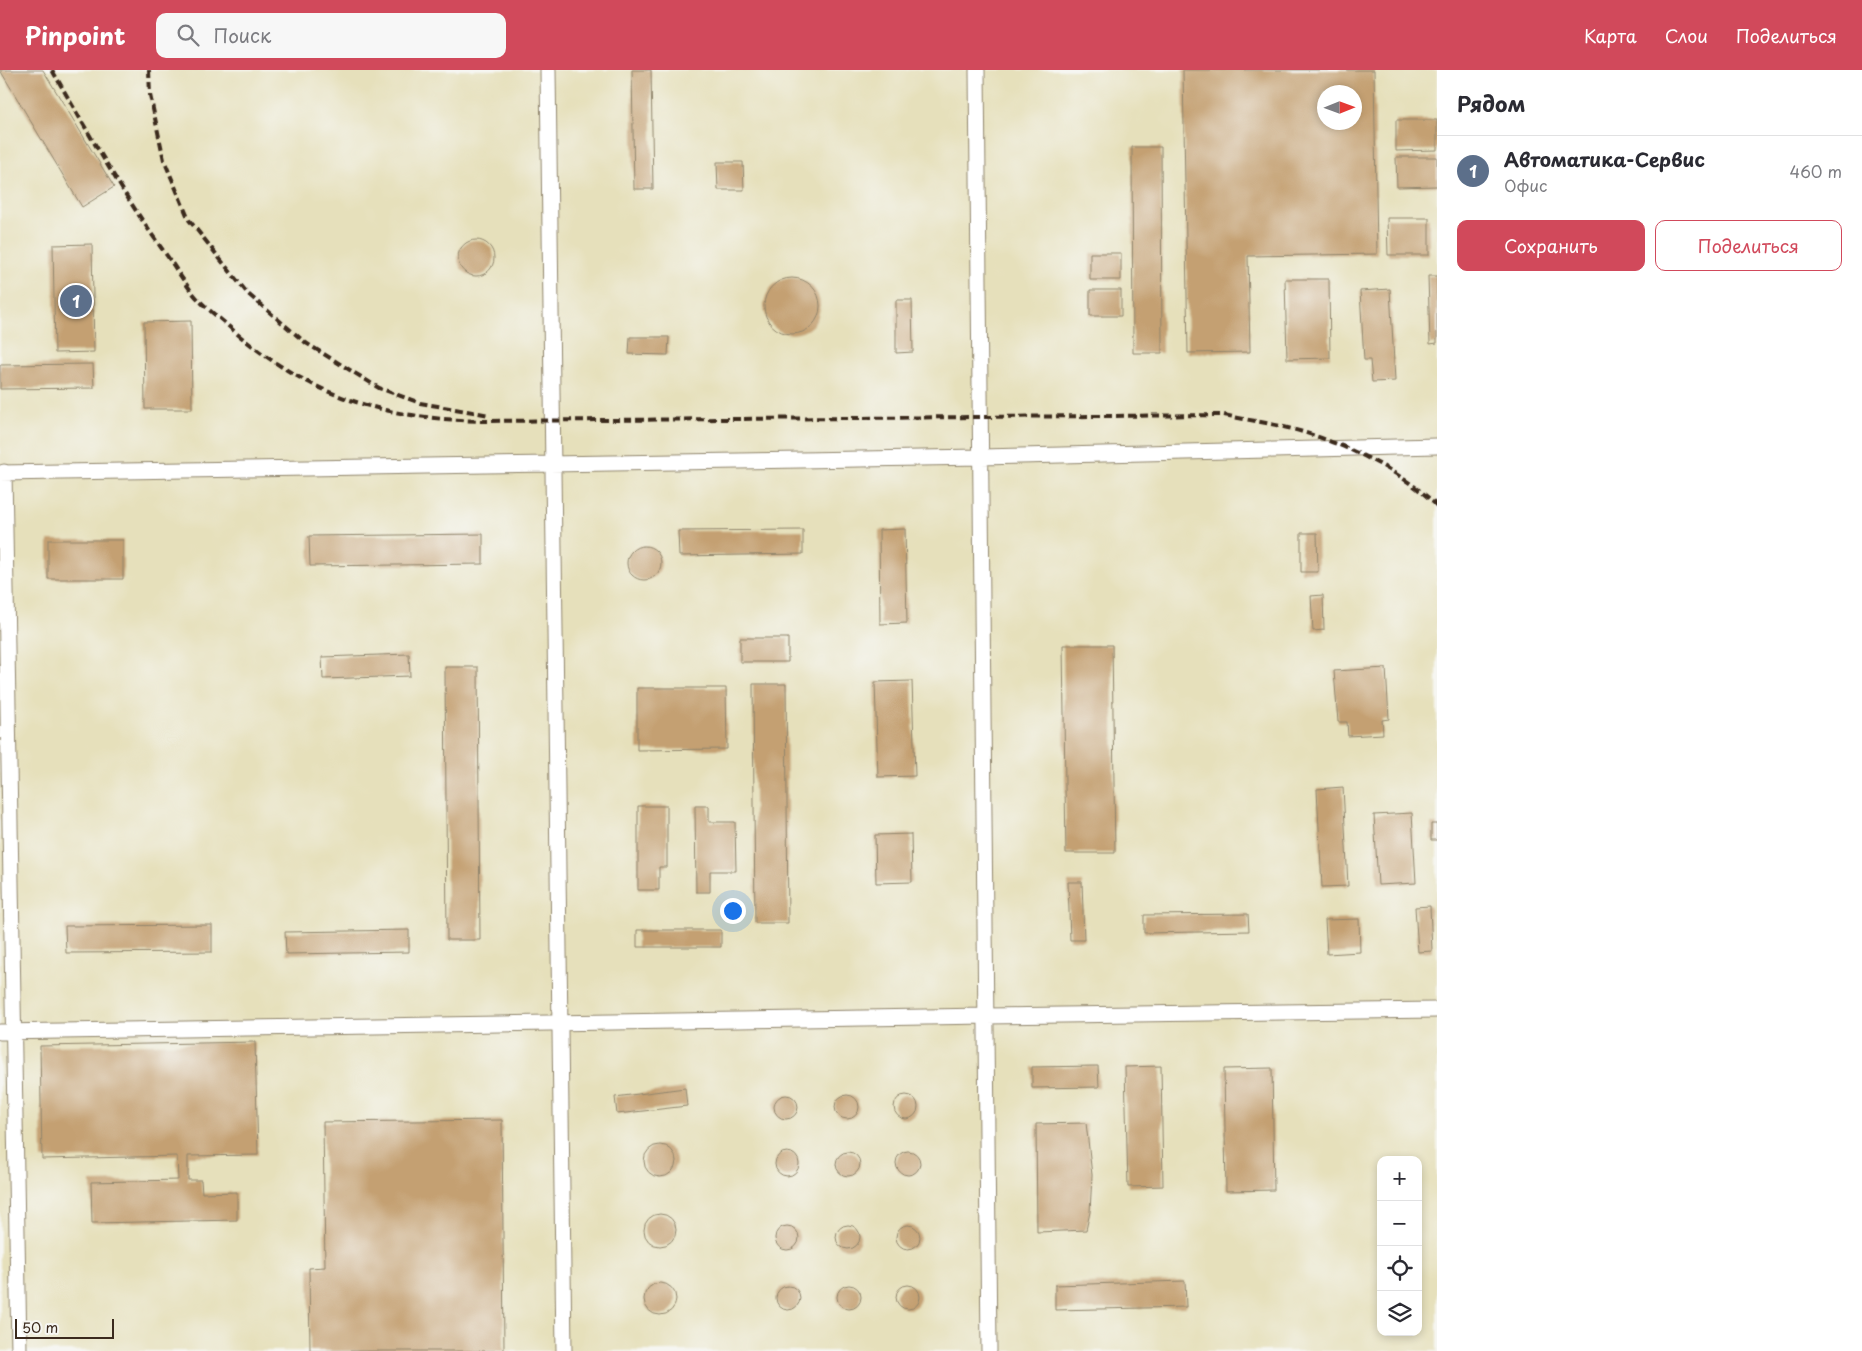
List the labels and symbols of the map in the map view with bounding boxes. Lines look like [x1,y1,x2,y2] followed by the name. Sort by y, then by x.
[1317,85,1362,130] north arrow
[60,282,92,320] pin: 1
[720,898,746,924] your location
[15,1316,114,1339] scale bar

